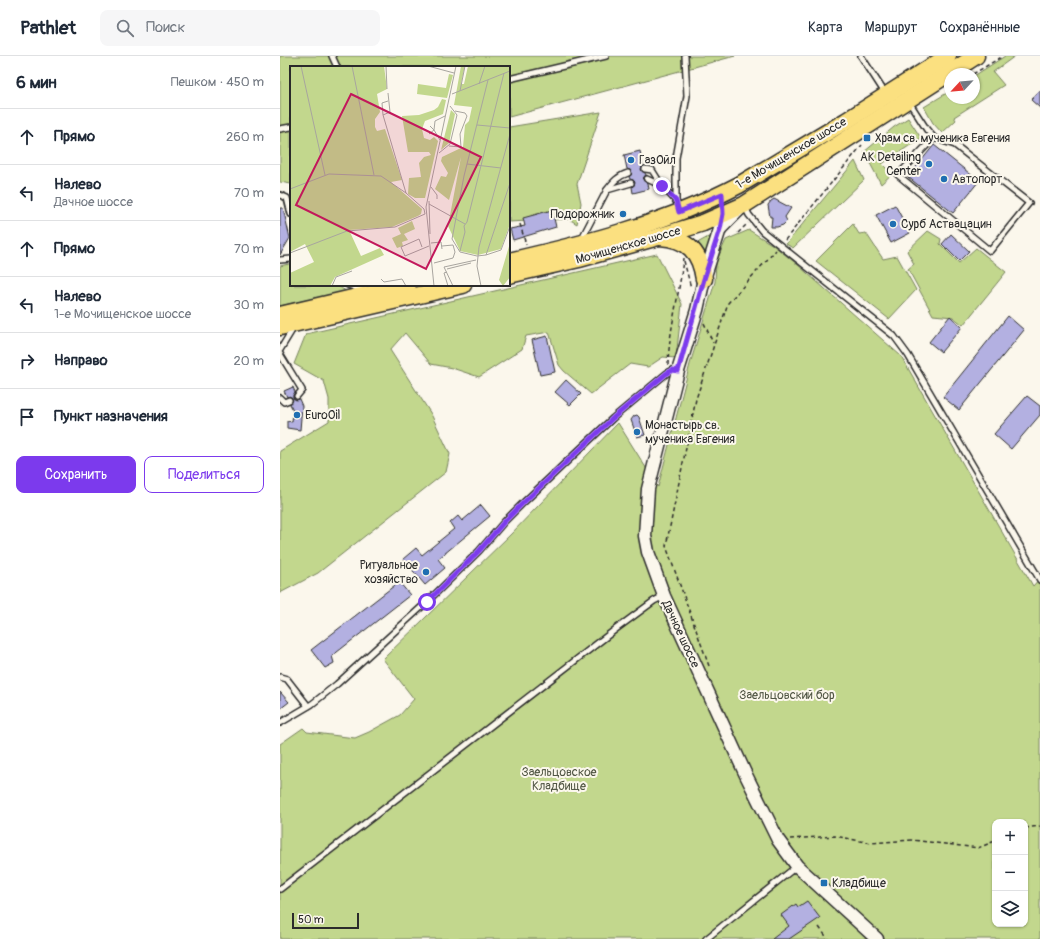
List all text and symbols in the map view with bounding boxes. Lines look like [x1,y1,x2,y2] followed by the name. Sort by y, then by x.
[100,10,380,46] search box
[20,16,76,40] text: Pathlet
[114,17,136,39] icon: search
[146,18,185,37] text: Поиск
[808,19,843,36] text: Карта
[865,19,917,36] text: Маршрут
[939,19,1020,36] text: Сохранённые
[290,66,510,286] inset map
[944,68,980,104] north arrow
[16,72,57,93] text: 6 мин
[171,74,264,90] text: Пешком · 450 m
[733,114,849,192] street label: 1-е Мочищенское шоссе
[16,126,38,148] icon: ahead
[54,127,95,146] text: Прямо
[226,129,264,145] text: 260 m
[875,131,1011,146] place label: Храм св. мученика Евгения
[862,133,872,143] marker: Храм св. мученика Евгения
[860,150,922,179] place label: АК Detailing Center
[639,153,676,168] place label: ГазОйл
[626,155,636,165] marker: ГазОйл
[924,159,934,169] marker: АК Detailing Center
[952,172,1002,187] place label: Автопорт
[939,174,949,184] marker: Автопорт
[54,175,101,194] text: Налево
[653,177,671,195] route end
[16,182,38,204] icon: left
[234,185,264,201] text: 70 m
[54,194,133,210] text: Дачное шоссе
[550,207,615,222] place label: Подорожник
[618,209,628,219] marker: Подорожник
[901,217,992,232] place label: Сурб Аствацацин
[888,219,898,229] marker: Сурб Аствацацин
[574,223,682,268] street label: Мочищенское шоссе
[16,238,38,260] icon: ahead
[54,239,95,258] text: Прямо
[234,241,264,257] text: 70 m
[54,287,101,306] text: Налево
[16,294,38,316] icon: left
[234,297,264,313] text: 30 m
[54,306,191,322] text: 1-е Мочищенское шоссе
[16,350,38,372] icon: right
[54,351,108,370] text: Направо
[233,353,264,369] text: 20 m
[16,406,38,428] icon: arrive
[54,407,168,426] text: Пункт назначения
[305,408,341,423] place label: EuroOil
[292,410,302,420] marker: EuroOil
[645,418,735,447] place label: Монастырь св. мученика Евгения
[632,427,642,437] marker: Монастырь св. мученика Евгения
[16,456,136,493] button: Сохранить
[144,456,264,493] button: Поделиться
[360,558,419,587] place label: Ритуальное хозяйство
[421,567,431,577] marker: Ритуальное хозяйство
[418,593,436,611] route start
[658,597,703,670] street label: Дачное шоссе
[739,688,835,703] park label: Заельцовский бор
[521,765,597,794] park label: Заельцовское Кладбище
[992,819,1028,927] map controls
[992,819,1028,855] button: +
[992,855,1028,891] button: −
[832,876,886,891] place label: Кладбище
[819,878,829,888] marker: Кладбище
[992,891,1028,927] button: layers
[292,911,359,930] scale bar
[298,913,324,926] text: 50 m

